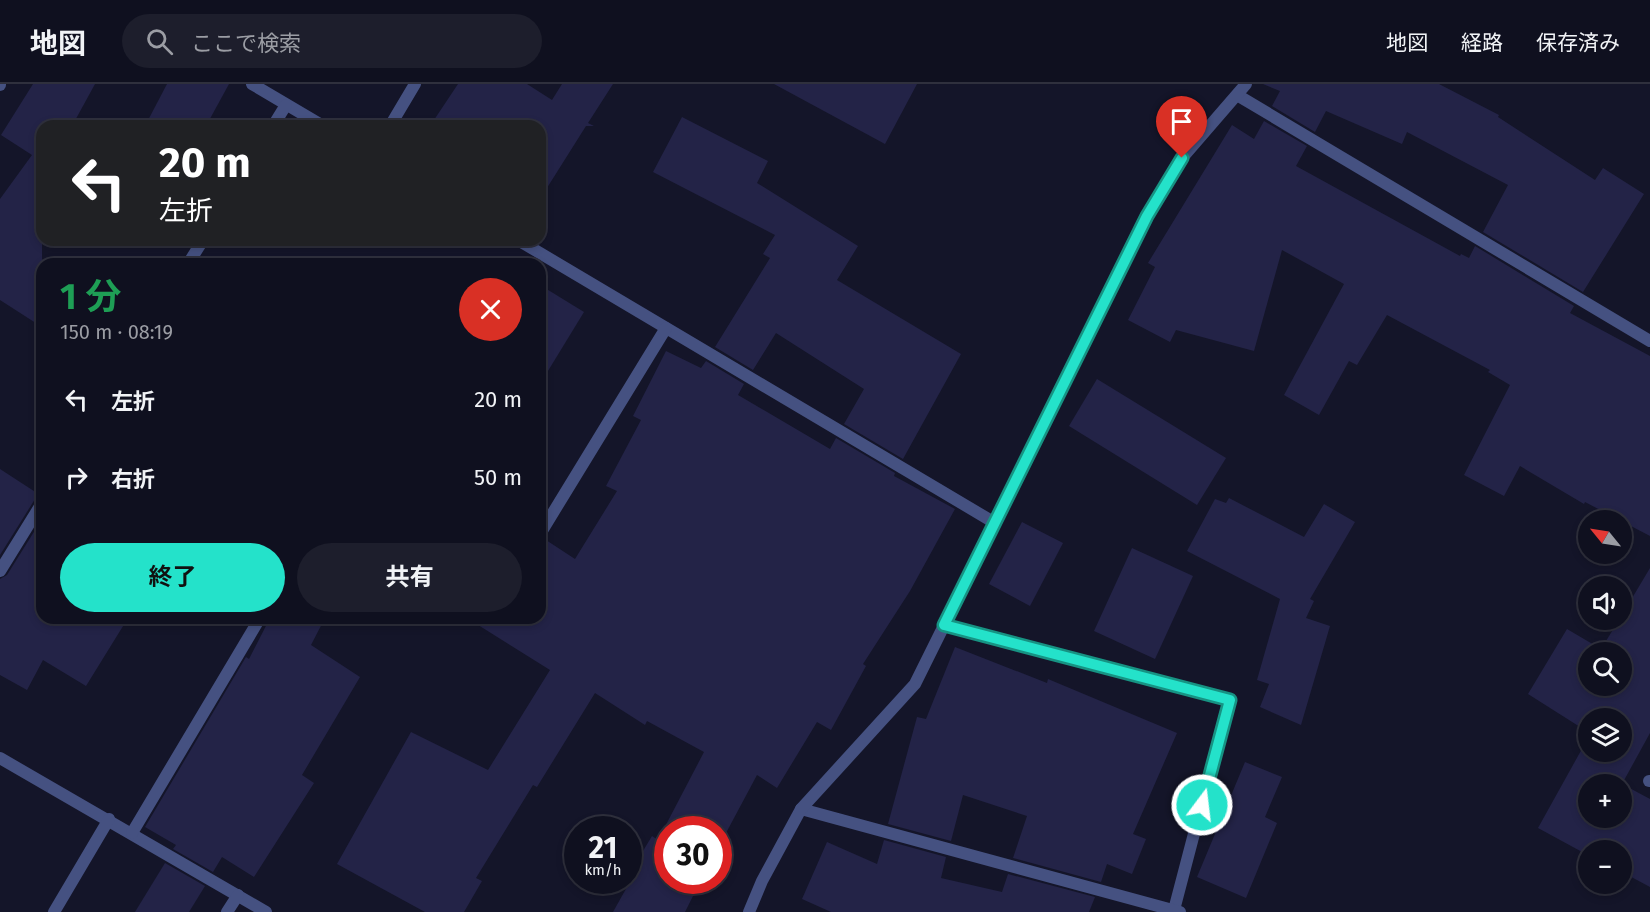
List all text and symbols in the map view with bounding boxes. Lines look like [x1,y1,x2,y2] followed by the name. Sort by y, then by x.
[122,14,542,68] search box
[143,25,176,58] icon: search
[30,27,86,60] text: 地図
[191,30,301,57] text: ここで検索
[1386,30,1428,56] text: 地図
[1461,30,1503,56] text: 経路
[1536,30,1620,56] text: 保存済み
[1156,96,1207,158] pin
[1165,105,1198,138] icon: arrive
[159,138,251,188] text: 20 m
[60,144,138,222] icon: left
[159,195,213,227] text: 左折
[60,275,121,319] text: 1 分
[459,278,522,341] button: close
[60,320,173,344] text: 150 m · 08:19
[60,383,93,416] icon: left
[474,386,522,413] text: 20 m
[111,388,155,415] text: 左折
[60,461,93,494] icon: right
[474,464,522,491] text: 50 m
[111,466,155,493] text: 右折
[1578,510,1632,564] north arrow
[1578,510,1632,894] map controls
[60,543,285,612] button: 終了
[297,543,522,612] button: 共有
[1578,576,1632,630] button: sound
[1578,642,1632,696] button: search
[1578,708,1632,762] button: layers
[1170,773,1234,837] position arrow
[1578,774,1632,828] button: +
[654,816,732,894] speed limit sign: 30
[589,830,617,866] text: 21
[1578,840,1632,894] button: −
[584,861,622,879] text: km/h

